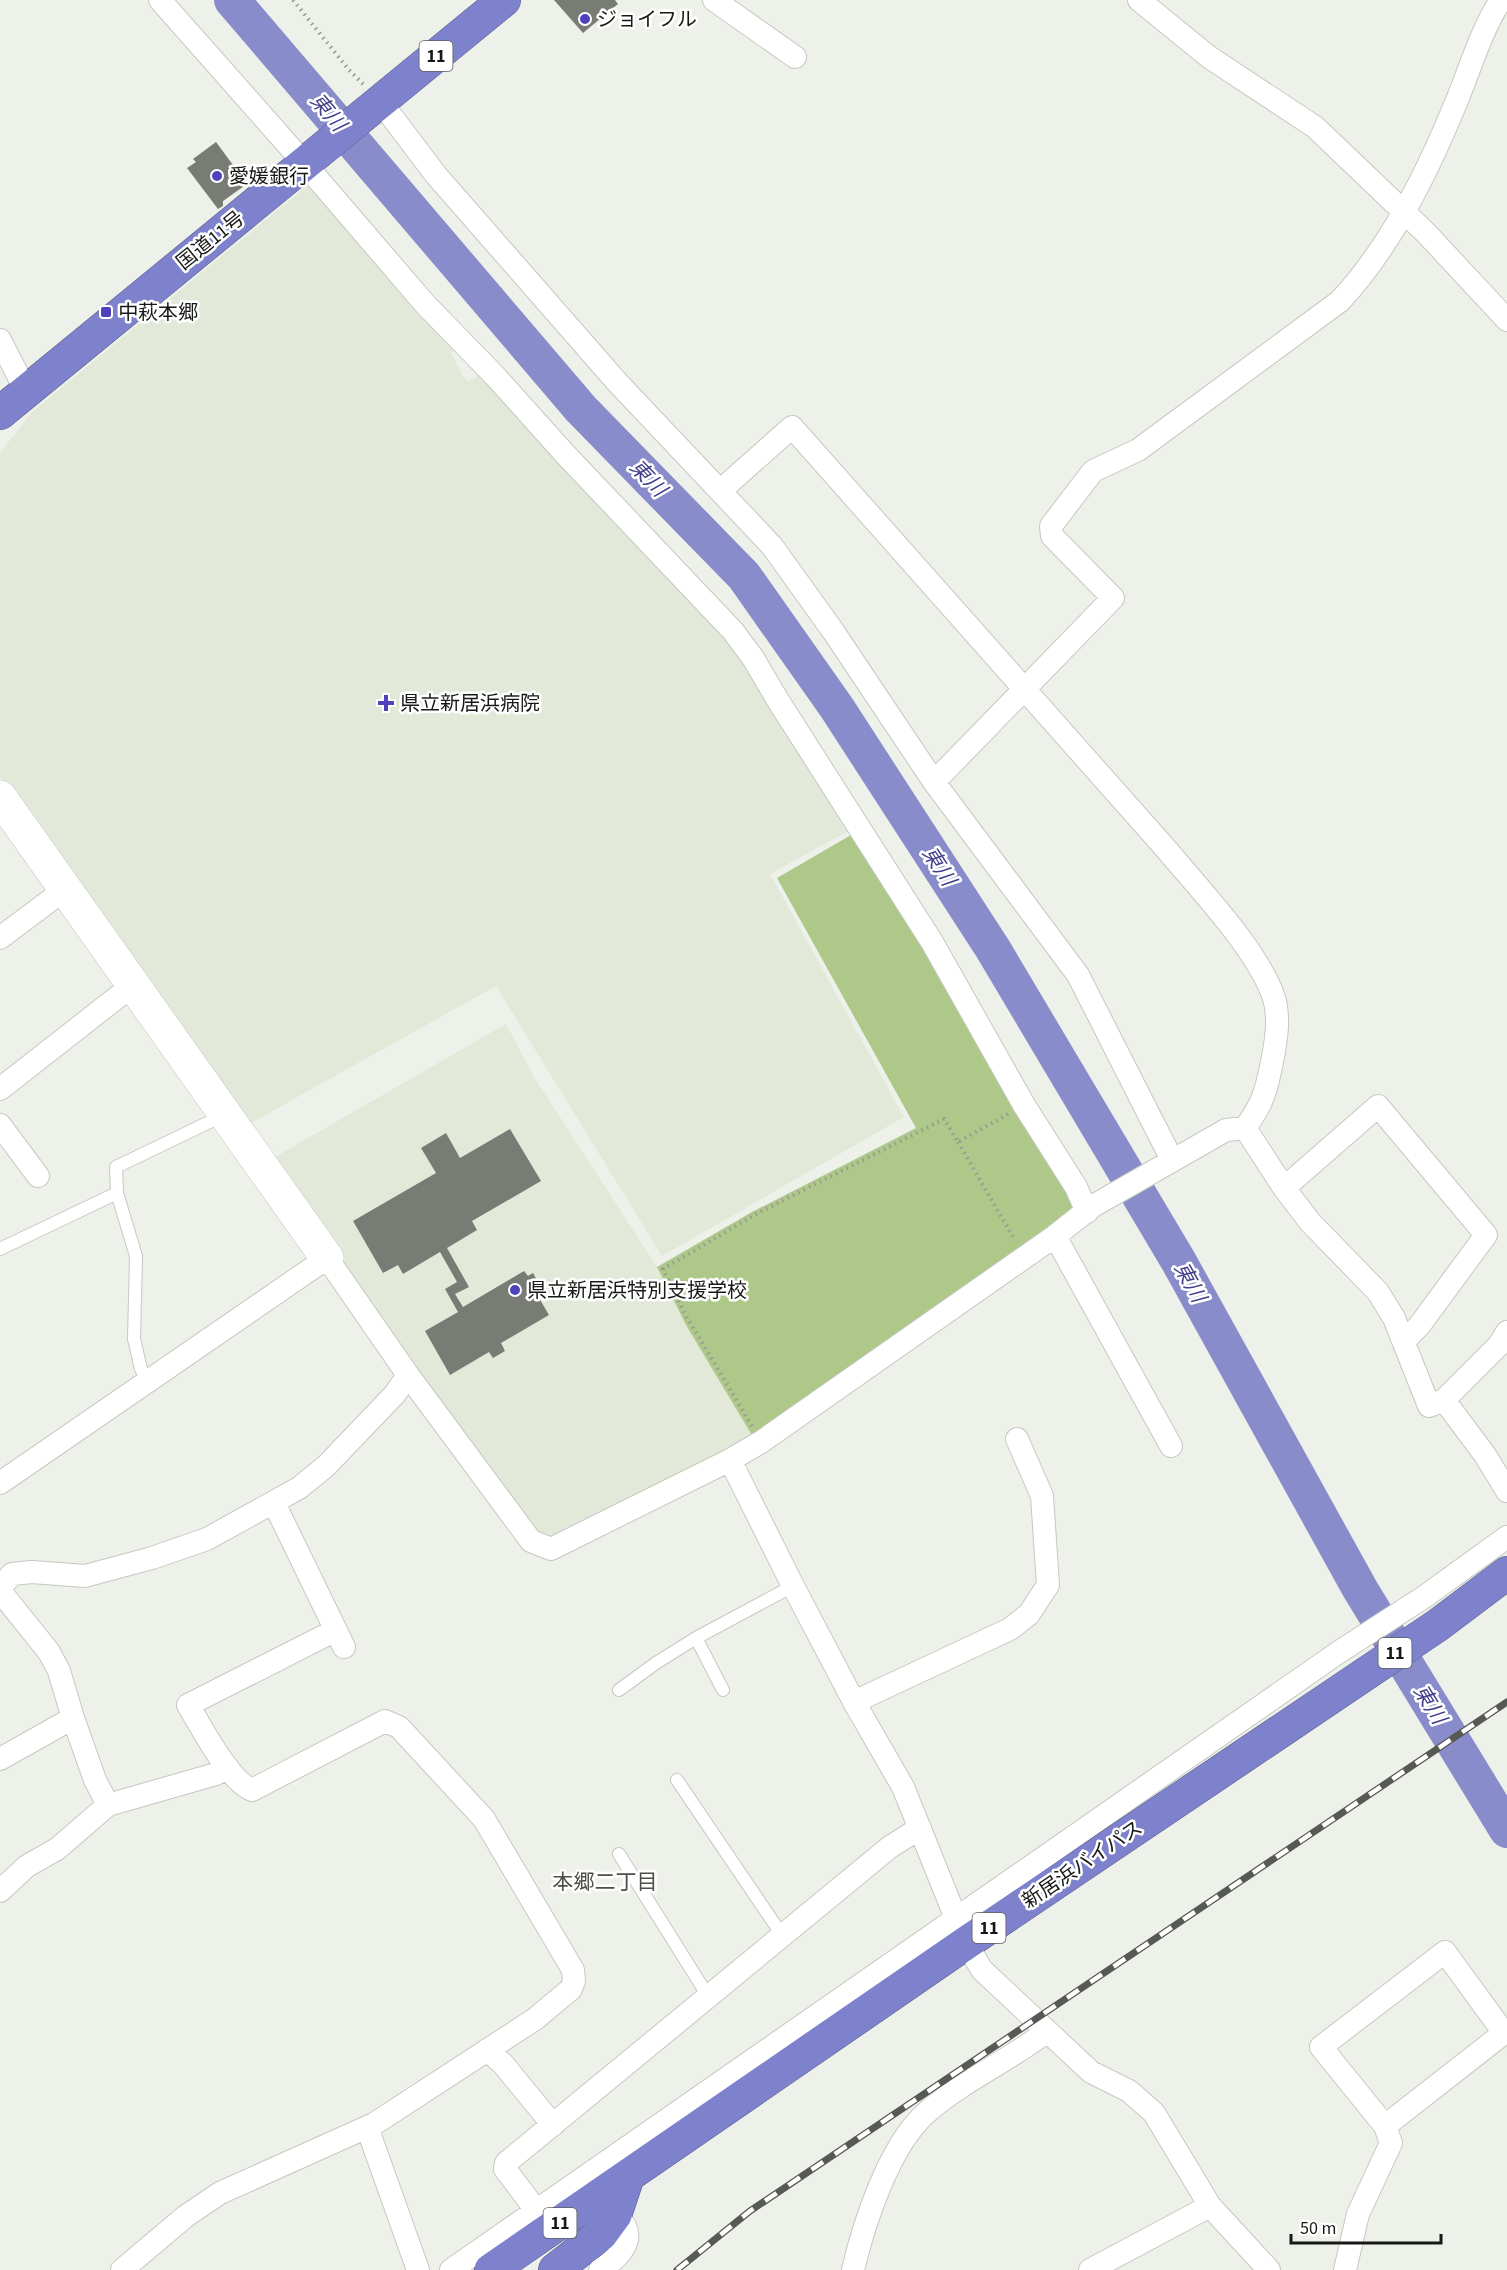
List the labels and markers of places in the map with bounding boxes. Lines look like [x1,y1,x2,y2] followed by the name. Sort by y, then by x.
[597,6,697,34] place label: ジョイフル
[578,12,592,26] marker: ジョイフル
[229,163,309,191] place label: 愛媛銀行
[210,169,224,183] marker: 愛媛銀行
[118,299,198,327] place label: 中萩本郷
[99,305,113,319] marker: 中萩本郷
[400,690,540,718] place label: 県立新居浜病院
[377,694,395,712] marker: 県立新居浜病院
[527,1277,747,1305] place label: 県立新居浜特別支援学校
[508,1283,522,1297] marker: 県立新居浜特別支援学校

